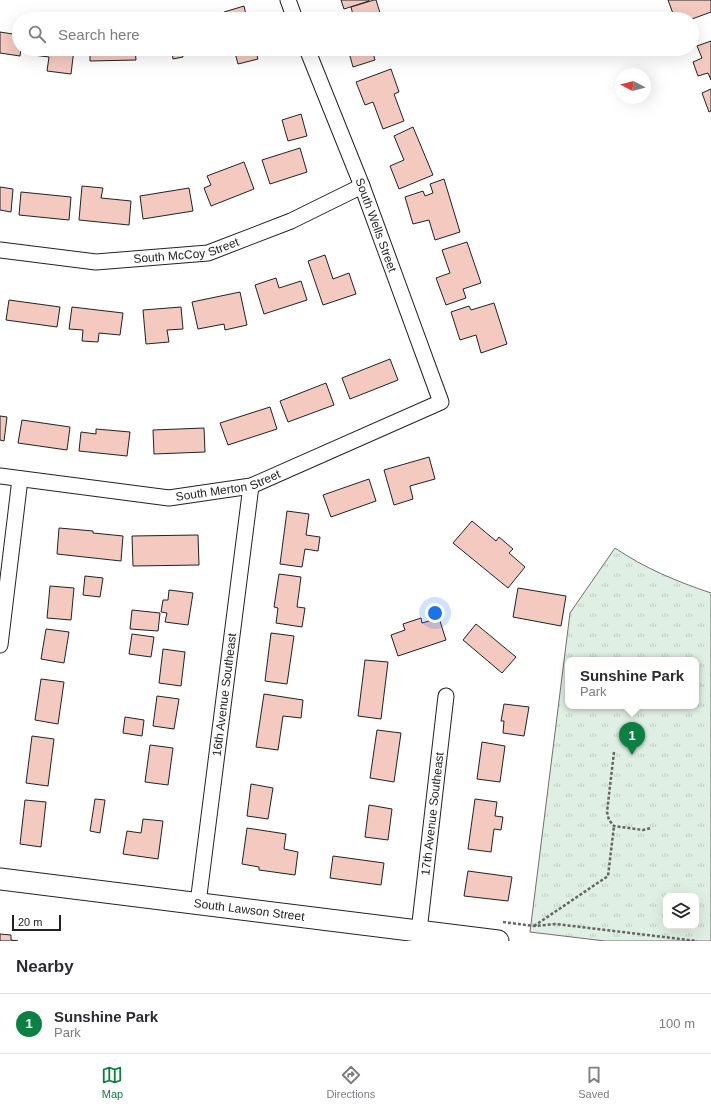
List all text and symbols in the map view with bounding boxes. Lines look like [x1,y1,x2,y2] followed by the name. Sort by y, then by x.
[12,12,699,56] search box
[26,23,48,45] icon: search
[58,26,140,43] text: Search here
[615,68,651,104] north arrow
[352,176,400,275] street label: South Wells Street
[133,234,242,266] street label: South McCoy Street
[175,467,283,504] street label: South Merton Street
[425,603,445,623] your location
[210,632,239,757] street label: 16th Avenue Southeast
[565,657,699,709] popup
[580,667,684,684] text: Sunshine Park
[580,684,607,699] text: Park
[619,722,645,755] pin: 1
[418,751,447,876] street label: 17th Avenue Southeast
[663,893,699,929] map controls
[663,893,699,929] button: layers
[193,896,306,924] street label: South Lawson Street
[12,913,61,932] scale bar
[18,916,42,928] text: 20 m
[16,957,74,976] text: Nearby
[54,1008,158,1025] text: Sunshine Park
[25,1016,33,1031] text: 1
[659,1016,695,1031] text: 100 m
[54,1025,81,1040] text: Park
[101,1064,123,1100] tab: Map
[326,1064,375,1100] tab: Directions
[578,1064,609,1100] tab: Saved

